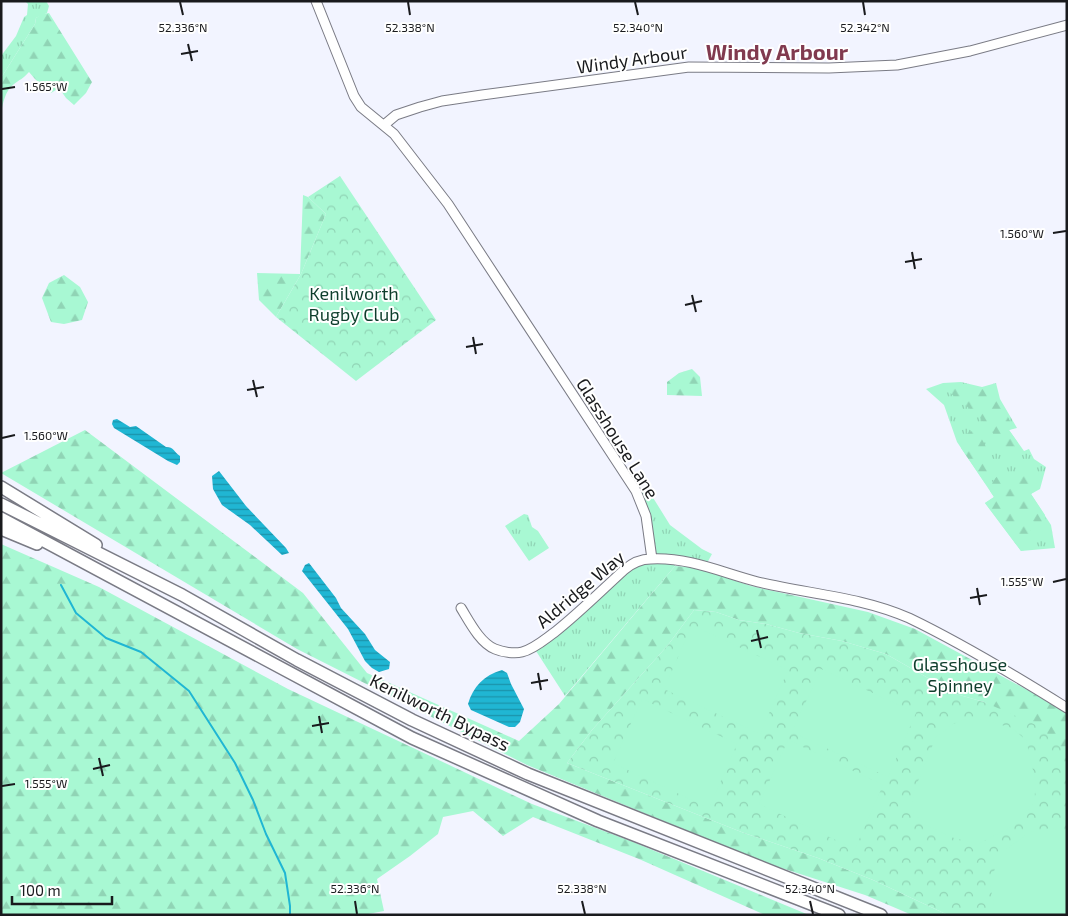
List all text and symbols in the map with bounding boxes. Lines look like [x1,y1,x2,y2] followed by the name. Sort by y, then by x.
[159,20,207,34] text: 52.336°N
[385,20,435,34] text: 52.338°N
[613,20,663,34] text: 52.340°N
[840,20,890,34] text: 52.342°N
[706,38,849,65] district label: Windy Arbour
[575,40,689,78] street label: Windy Arbour
[25,79,67,93] text: 1.565°W
[1000,226,1044,240] text: 1.560°W
[309,282,399,325] park label: Kenilworth Rugby Club
[572,374,664,502] street label: Glasshouse Lane
[24,428,68,442] text: 1.560°W
[531,545,629,632] street label: Aldridge Way
[1001,574,1043,588] text: 1.555°W
[913,653,1007,696] park label: Glasshouse Spinney
[366,669,514,755] street label: Kenilworth Bypass
[25,776,67,790] text: 1.555°W
[12,874,112,906] scale bar
[20,881,61,899] text: 100 m
[331,881,379,895] text: 52.336°N
[557,881,607,895] text: 52.338°N
[785,881,835,895] text: 52.340°N

